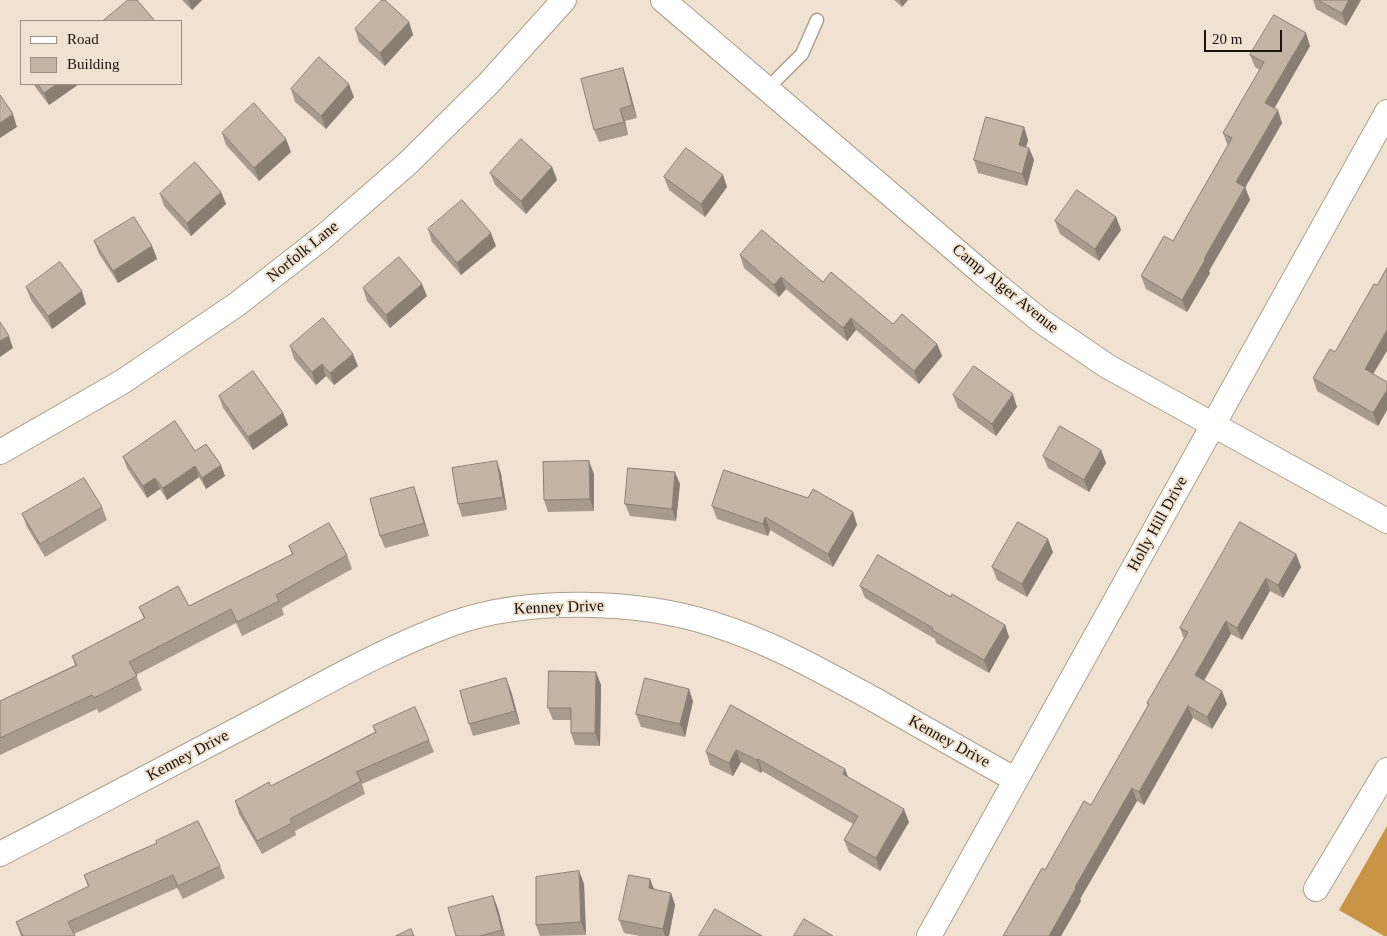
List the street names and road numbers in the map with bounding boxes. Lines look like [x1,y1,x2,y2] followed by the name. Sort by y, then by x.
[263,217,343,287] street label: Norfolk Lane
[948,240,1062,338] street label: Camp Alger Avenue
[1124,473,1192,575] street label: Holly Hill Drive
[514,597,604,619] street label: Kenney Drive
[905,712,993,772] street label: Kenney Drive
[144,726,232,786] street label: Kenney Drive

